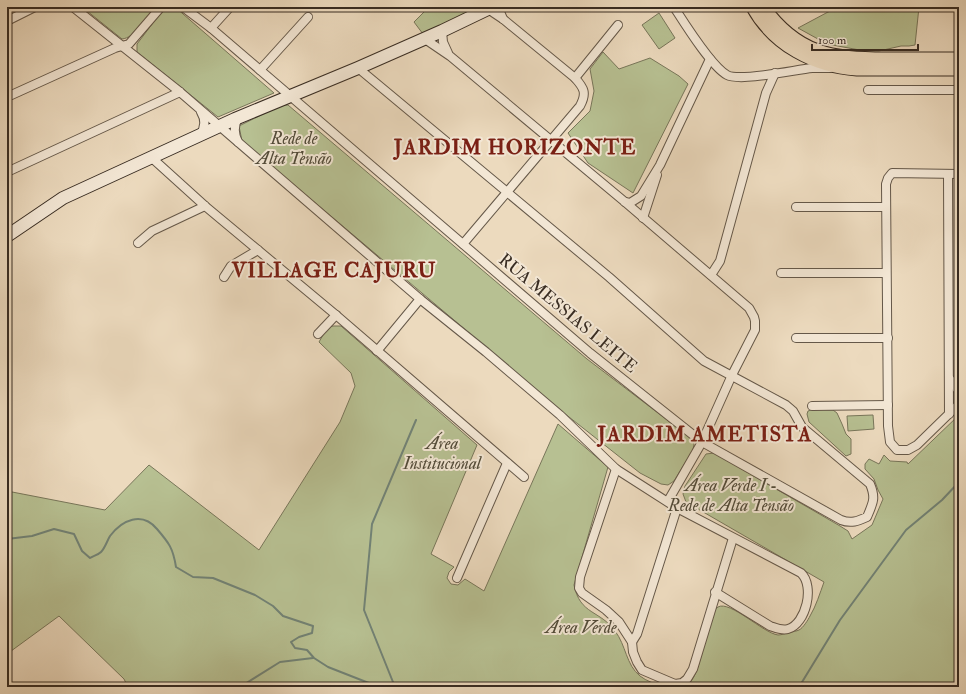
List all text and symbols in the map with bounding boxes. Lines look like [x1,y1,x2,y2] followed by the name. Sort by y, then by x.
[812,26,918,52] scale bar
[818,33,847,48] text: 100 m
[254,128,332,169] park label: Rede de Alta Tensão
[393,134,636,161] district label: JARDIM HORIZONTE
[494,249,642,377] street label: RUA MESSIAS LEITE
[231,257,436,284] district label: VILLAGE CAJURU
[597,421,812,448] district label: JARDIM AMETISTA
[402,431,483,474] park label: Área Institucional
[667,473,794,516] park label: Área Verde I - Rede de Alta Tensão
[543,615,617,638] park label: Área Verde

